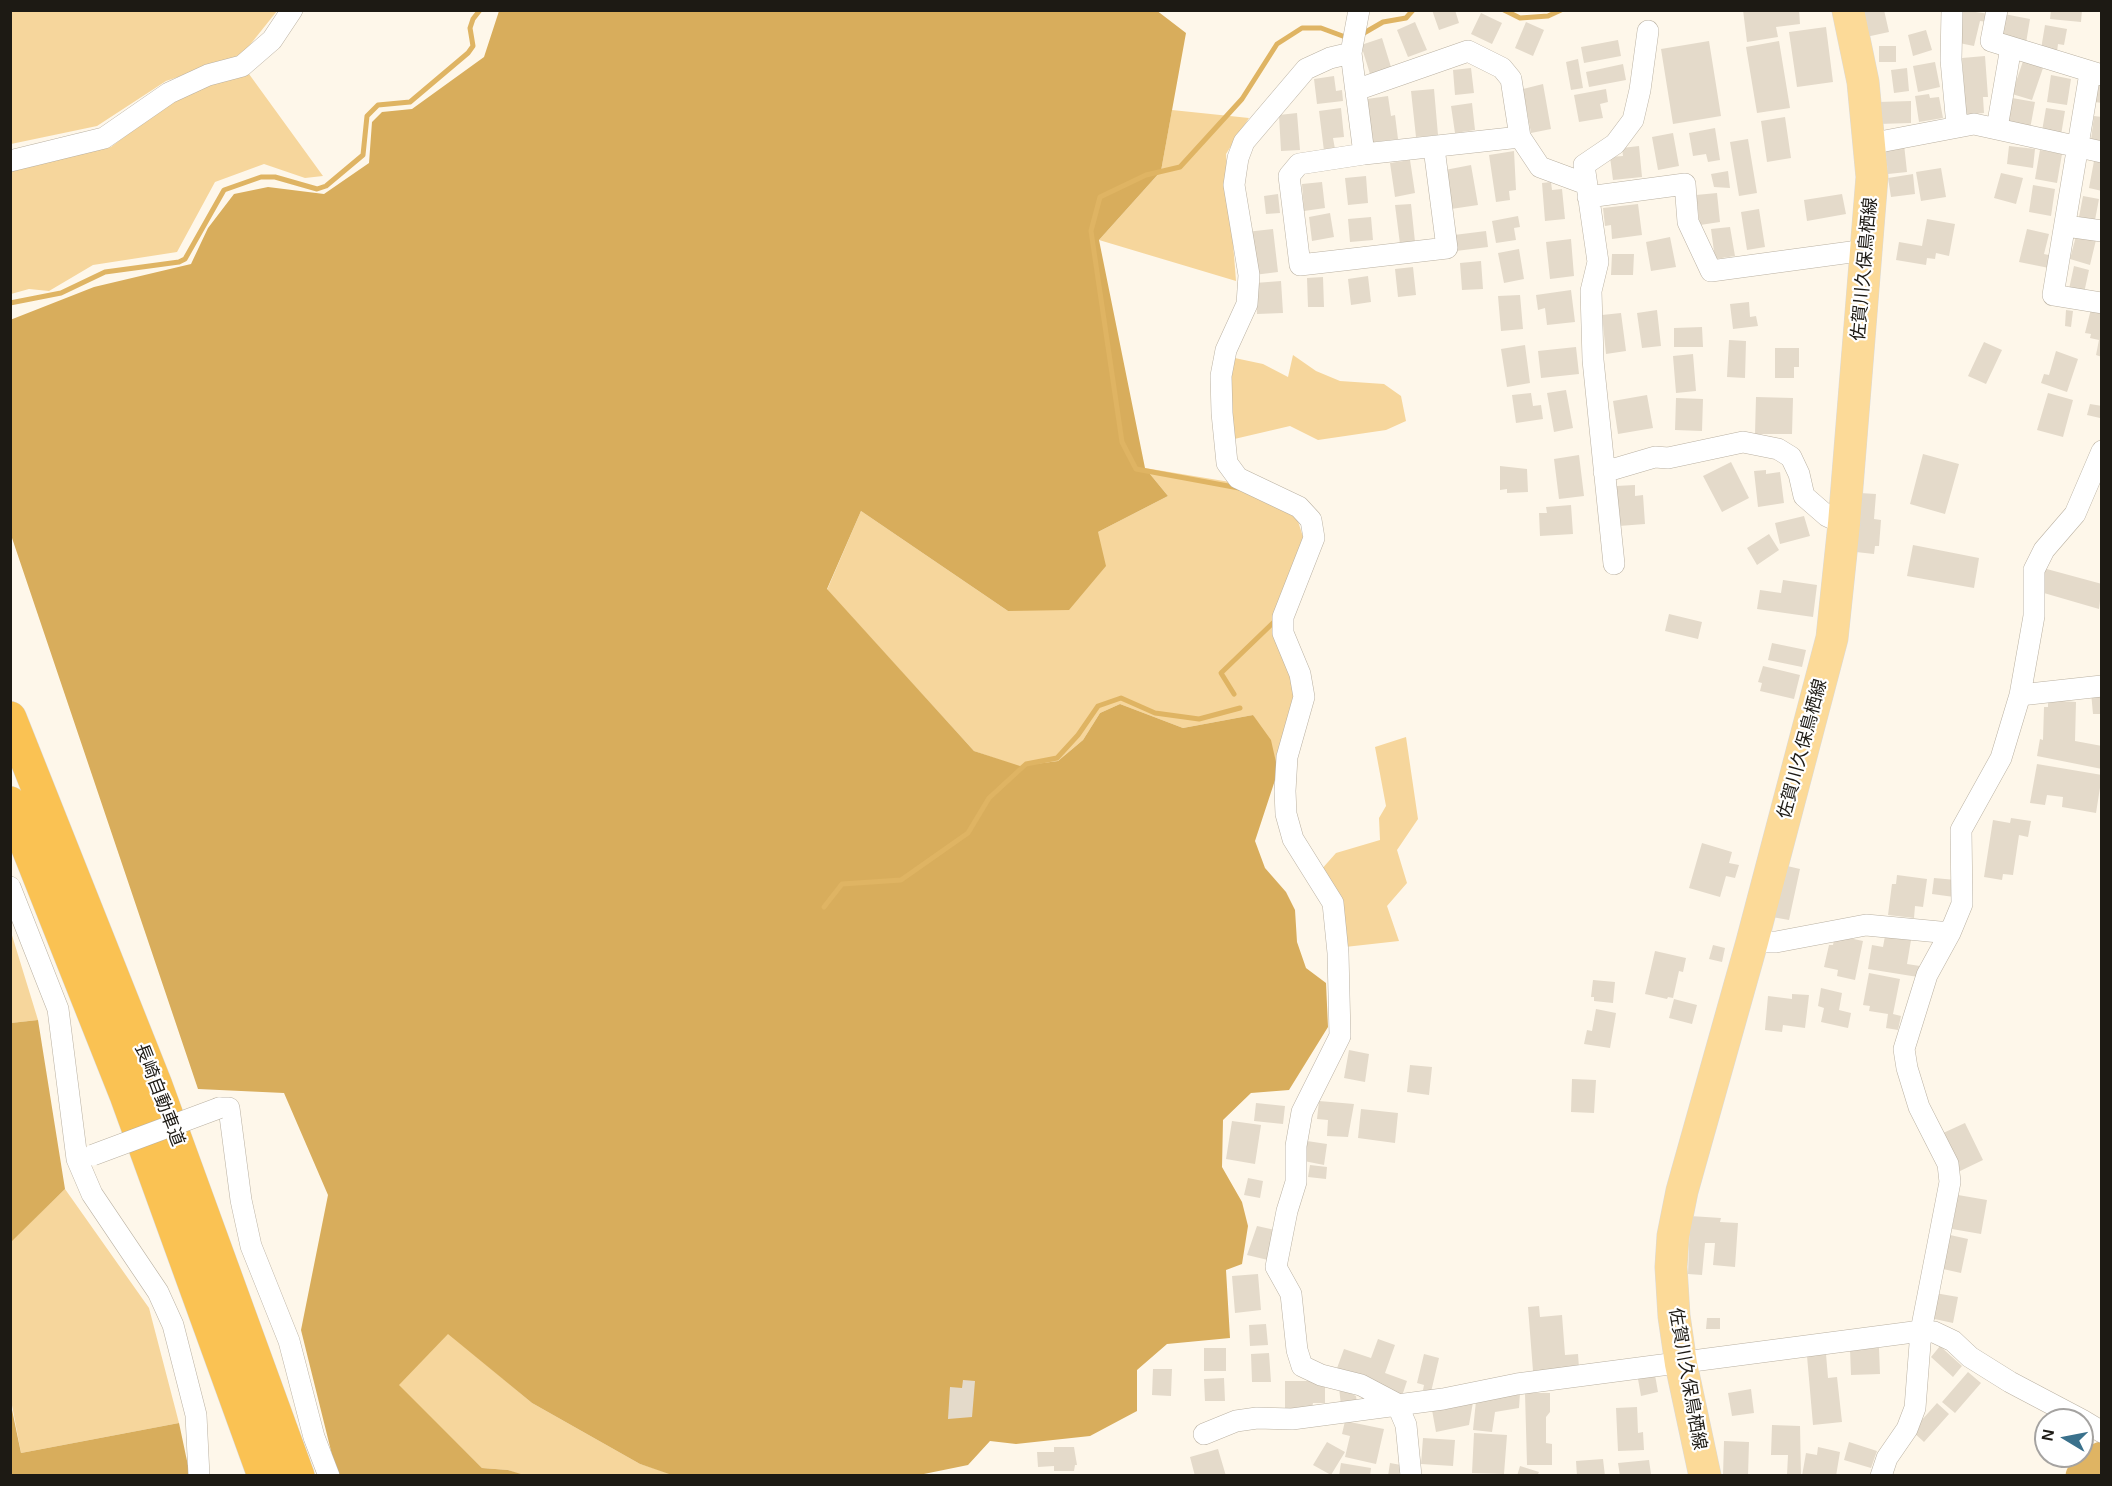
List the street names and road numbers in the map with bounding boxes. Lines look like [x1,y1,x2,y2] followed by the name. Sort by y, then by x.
[1848,196,1882,342] street label: 佐賀川久保鳥栖線
[1774,677,1832,821] street label: 佐賀川久保鳥栖線
[130,1041,188,1149] street label: 長崎自動車道
[1664,1306,1710,1452] street label: 佐賀川久保鳥栖線

